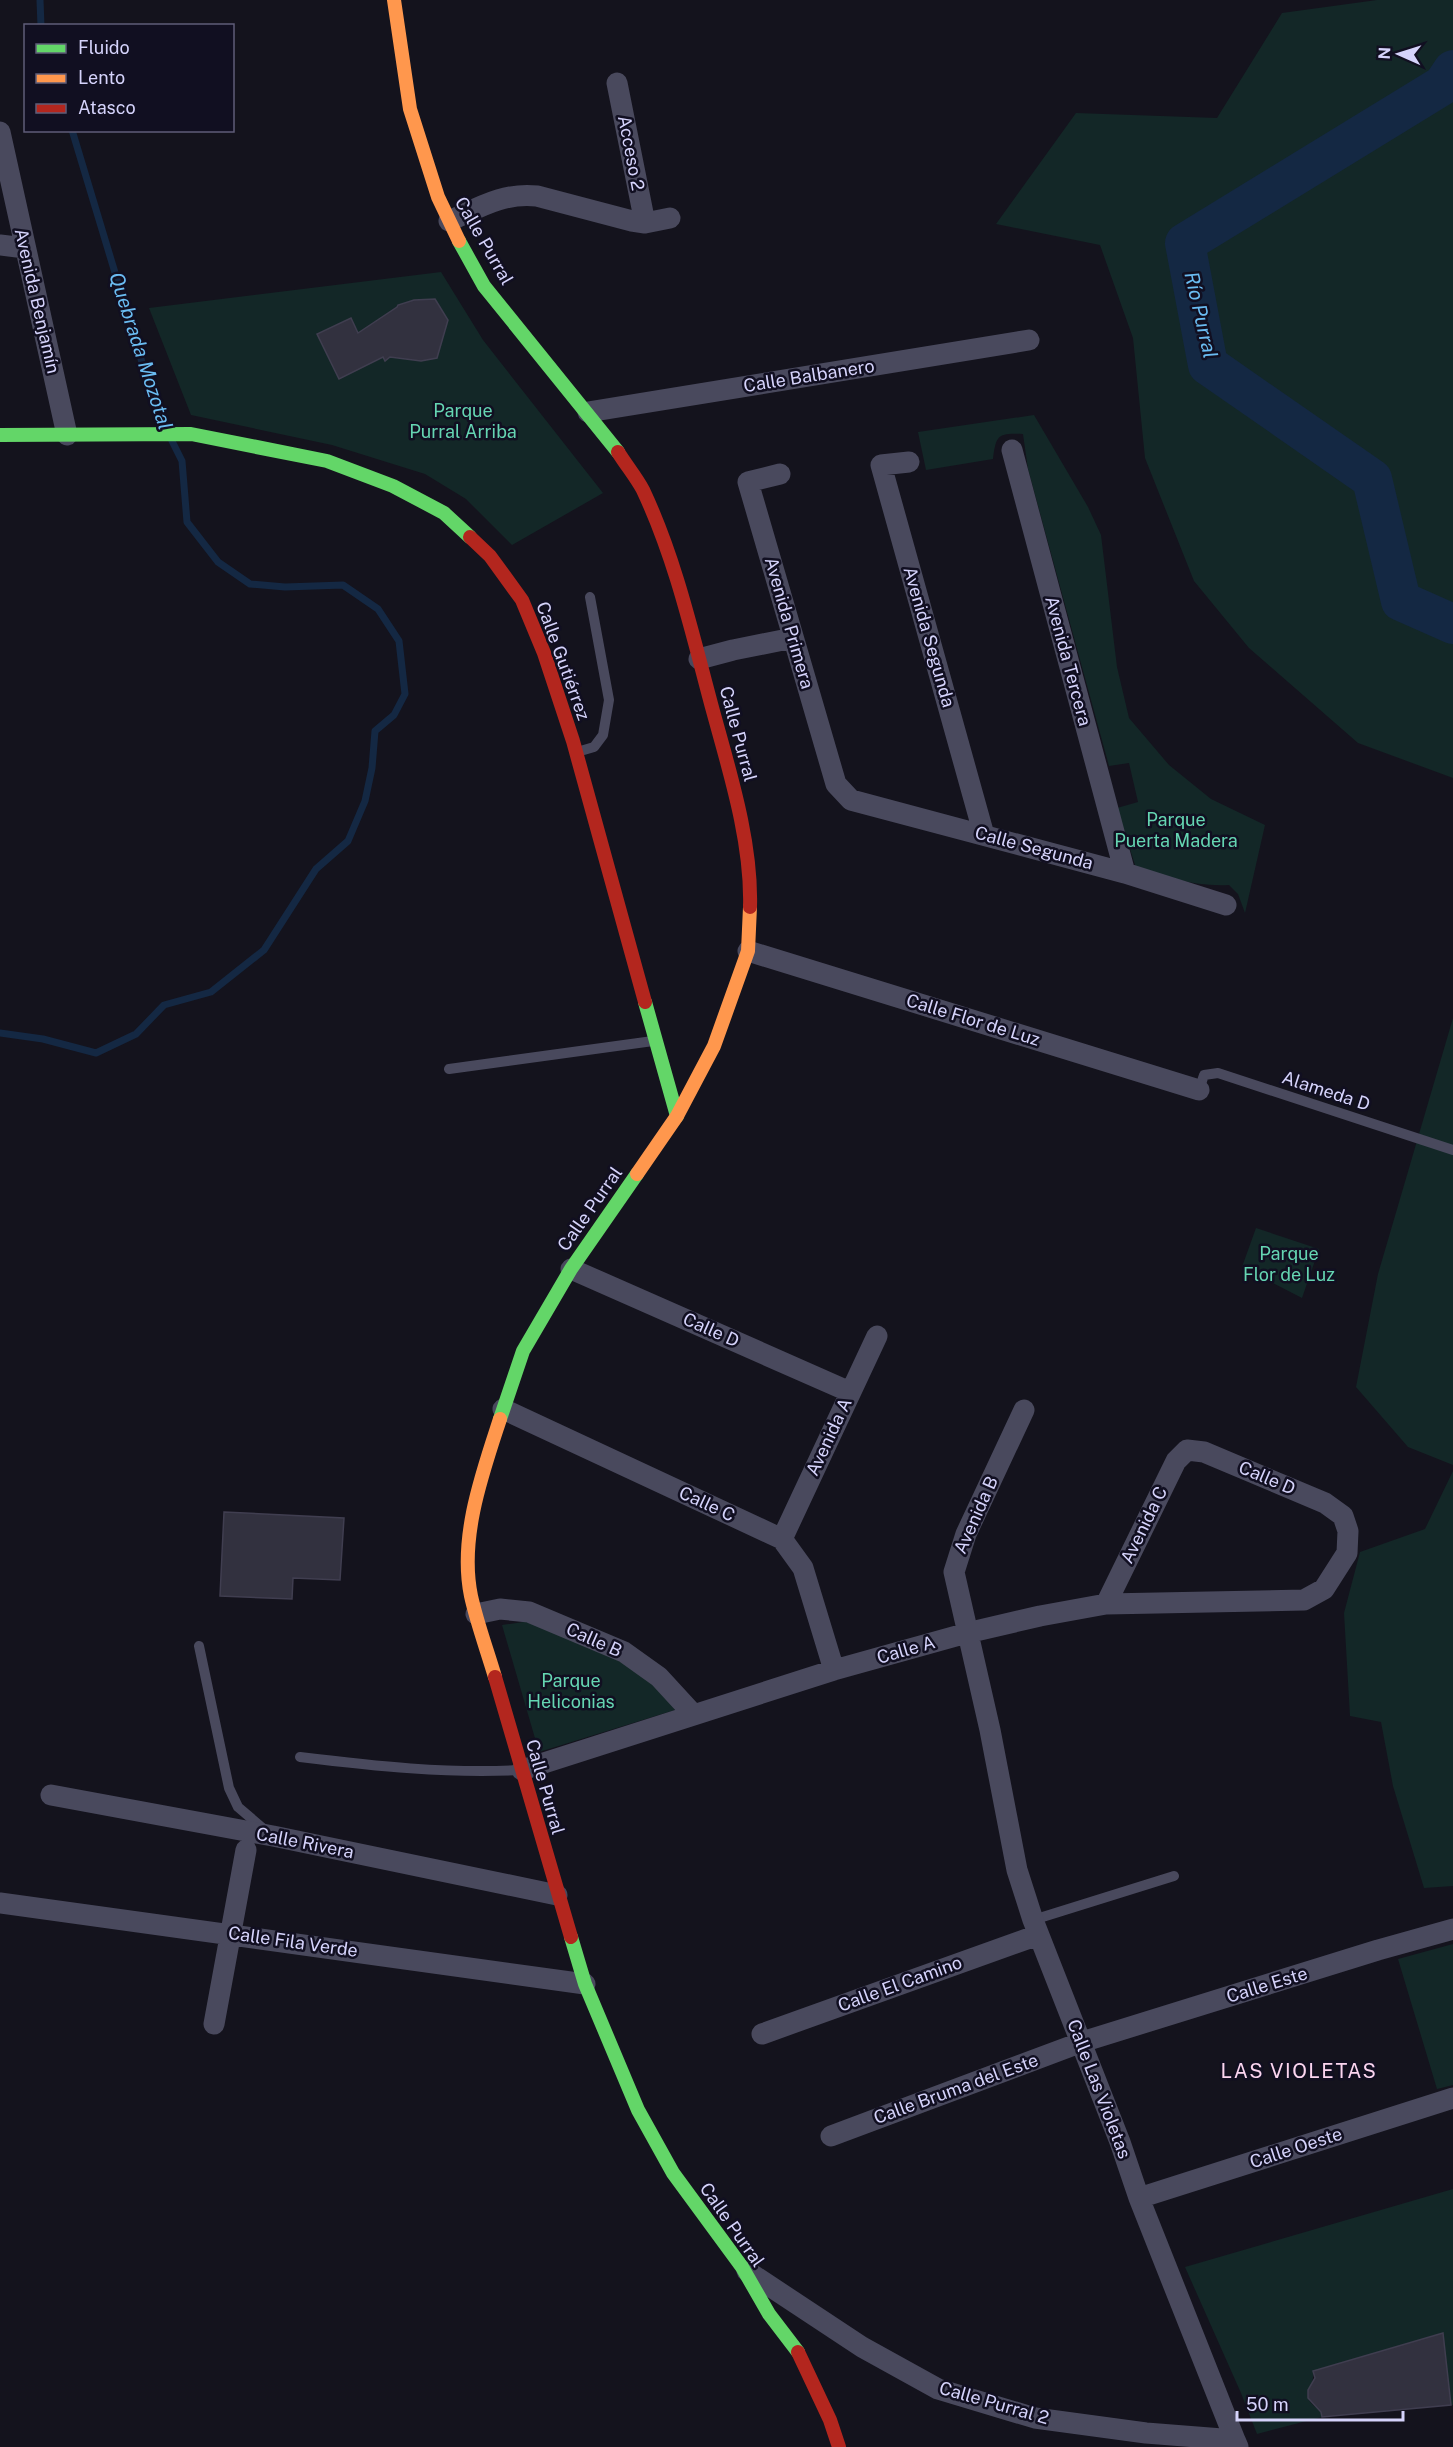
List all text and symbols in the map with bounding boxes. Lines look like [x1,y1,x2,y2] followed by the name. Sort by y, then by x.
[24,24,234,132] legend
[1369,24,1429,84] north arrow
[78,37,130,58] text: Fluido
[1375,46,1394,60] text: N
[78,67,125,88] text: Lento
[78,97,136,118] text: Atasco
[614,113,649,192] street label: Acceso 2
[451,193,518,288] street label: Calle Purral
[11,226,64,376] street label: Avenida Benjamín
[104,269,178,433] water label: Quebrada Mozotal
[1179,269,1223,361] water label: Río Purral
[742,355,876,396] street label: Calle Balbanero
[409,400,517,442] park label: Parque Purral Arriba
[761,555,818,691] street label: Avenida Primera
[899,564,960,710] street label: Avenida Segunda
[1041,594,1096,728] street label: Avenida Tercera
[532,599,595,723] street label: Calle Gutiérrez
[716,684,761,784] street label: Calle Purral
[1114,809,1238,851] park label: Parque Puerta Madera
[973,822,1096,873] street label: Calle Segunda
[904,989,1043,1050] street label: Calle Flor de Luz
[1279,1066,1373,1115] street label: Alameda D
[553,1163,626,1255] street label: Calle Purral
[1243,1243,1335,1285] park label: Parque Flor de Luz
[680,1308,743,1351] street label: Calle D
[801,1394,856,1479] street label: Avenida A
[1236,1456,1299,1499] street label: Calle D
[949,1473,1002,1557] street label: Avenida B
[676,1482,739,1526] street label: Calle C
[1116,1483,1171,1567] street label: Avenida C
[563,1618,625,1661] street label: Calle B
[874,1631,938,1668] street label: Calle A
[527,1670,615,1712] park label: Parque Heliconias
[522,1737,569,1837] street label: Calle Purral
[254,1823,356,1862] street label: Calle Rivera
[227,1922,359,1961] street label: Calle Fila Verde
[835,1951,965,2016] street label: Calle El Camino
[1224,1962,1310,2007] street label: Calle Este
[1063,2016,1136,2161] street label: Calle Las Violetas
[871,2049,1041,2128] street label: Calle Bruma del Este
[1220,2059,1378,2083] district label: LAS VIOLETAS
[1247,2123,1345,2172] street label: Calle Oeste
[696,2179,769,2271] street label: Calle Purral
[937,2377,1051,2428] street label: Calle Purral 2
[1237,2384,1404,2422] scale bar
[1246,2394,1289,2415] text: 50 m

